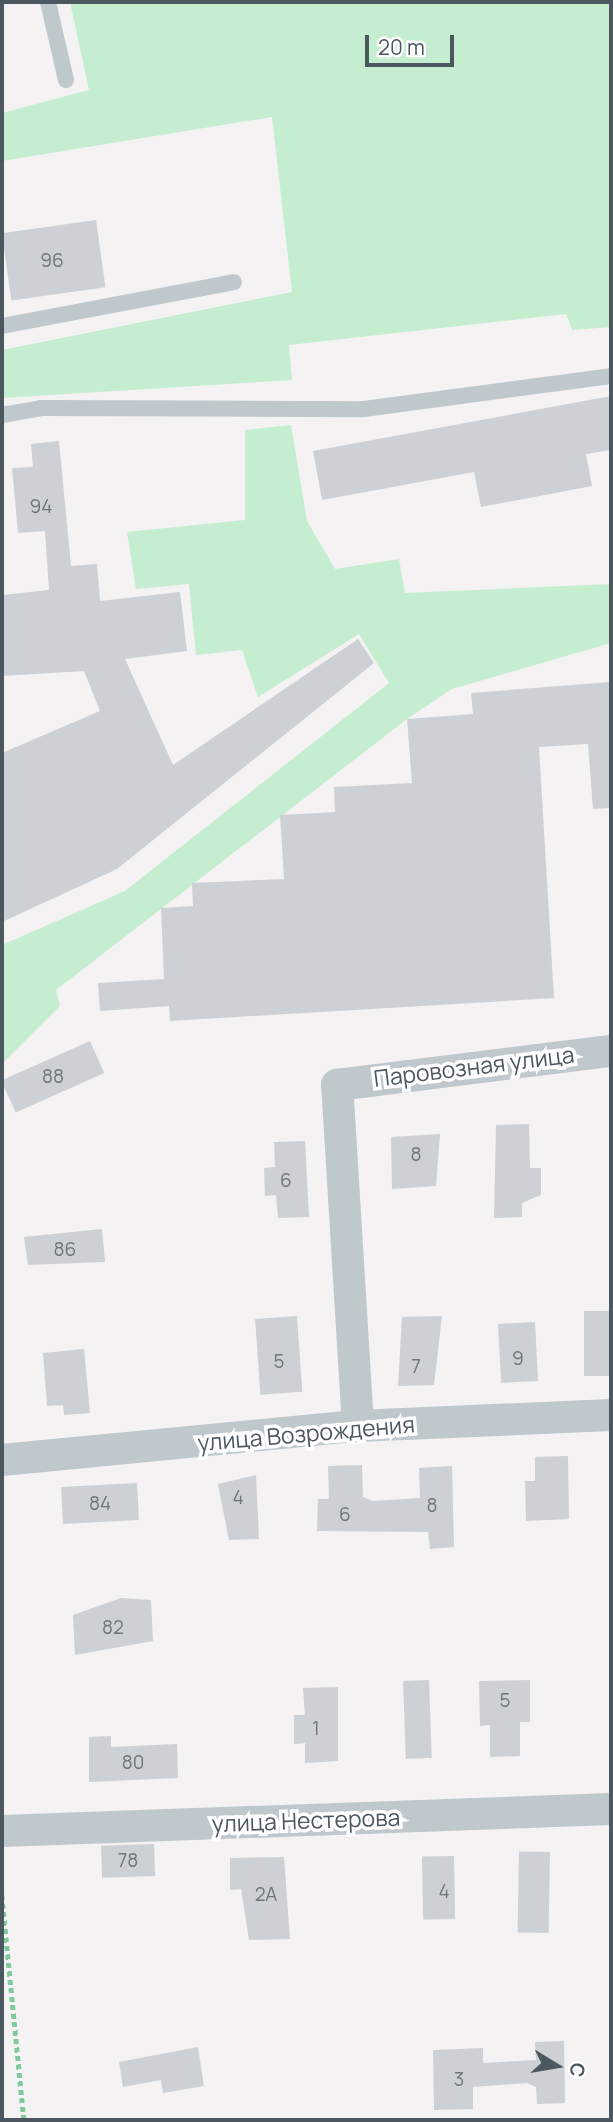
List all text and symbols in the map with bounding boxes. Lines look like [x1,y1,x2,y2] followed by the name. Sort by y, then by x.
[368,21,457,65] scale bar
[378,33,425,61] text: 20 m
[40,250,64,272] house number: 96
[30,496,52,518] house number: 94
[372,1040,576,1092] street label: Паровозная улица
[42,1066,64,1088] house number: 88
[410,1144,422,1166] house number: 8
[280,1170,292,1192] house number: 6
[54,1239,76,1261] house number: 86
[512,1348,524,1370] house number: 9
[274,1351,284,1373] house number: 5
[411,1356,421,1378] house number: 7
[196,1410,416,1456] street label: улица Возрождения
[232,1487,244,1509] house number: 4
[89,1493,111,1515] house number: 84
[426,1495,438,1517] house number: 8
[339,1504,351,1526] house number: 6
[102,1617,124,1639] house number: 82
[500,1690,510,1712] house number: 5
[312,1718,320,1740] house number: 1
[122,1752,144,1774] house number: 80
[211,1803,401,1837] street label: улица Нестерова
[118,1850,138,1872] house number: 78
[438,1881,450,1903] house number: 4
[255,1884,277,1906] house number: 2А
[522,2031,592,2101] north arrow
[564,2061,592,2079] text: С
[454,2069,464,2091] house number: 3

